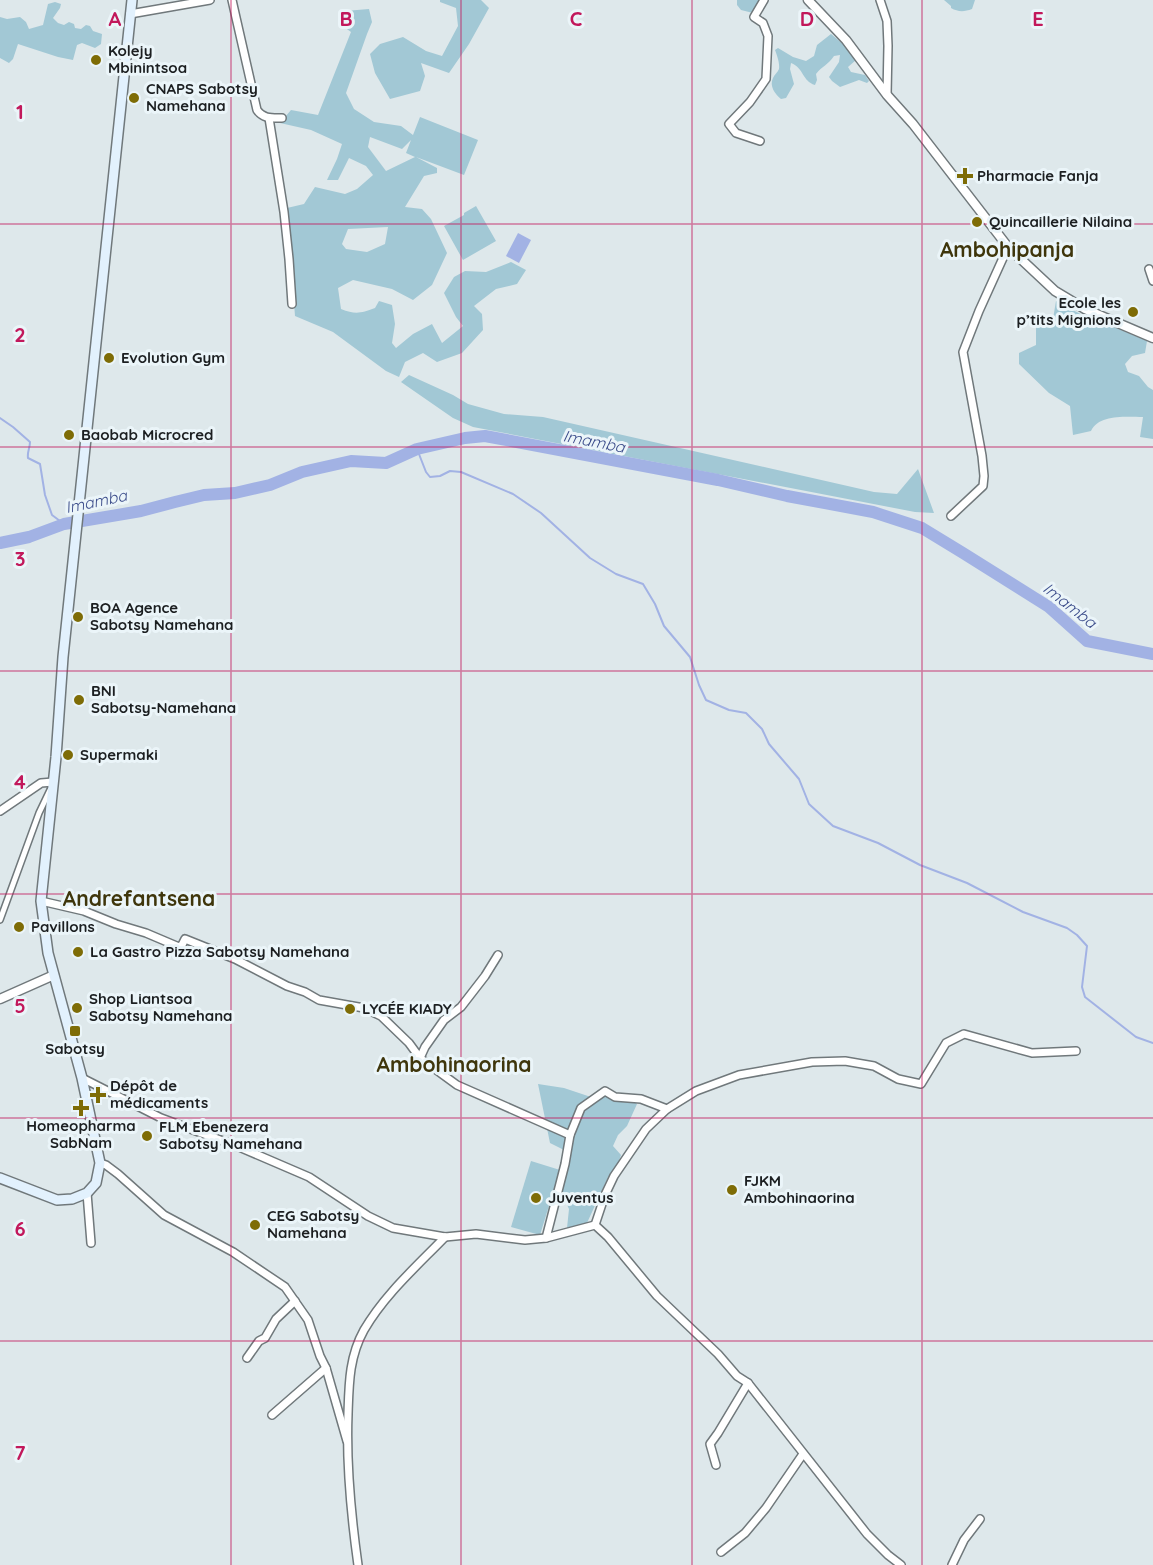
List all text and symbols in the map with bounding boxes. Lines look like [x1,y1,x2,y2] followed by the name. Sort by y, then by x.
[109,6,122,31] text: A
[339,6,353,31] text: B
[570,6,583,31] text: C
[800,6,814,31] text: D
[1032,6,1044,31] text: E
[108,41,187,77] place label: Kolejy Mbinintsoa
[89,53,103,67] marker: Kolejy Mbinintsoa
[146,79,258,115] place label: CNAPS Sabotsy Namehana
[127,91,141,105] marker: CNAPS Sabotsy Namehana
[16,99,24,124] text: 1
[977,166,1098,185] place label: Pharmacie Fanja
[958,169,972,183] marker: Pharmacie Fanja
[989,212,1132,231] place label: Quincaillerie Nilaina
[970,215,984,229] marker: Quincaillerie Nilaina
[940,236,1074,262] district label: Ambohipanja
[1017,293,1121,329] place label: Ecole les p’tits Mignions
[1126,305,1140,319] marker: Ecole les p’tits Mignions
[14,322,26,347] text: 2
[121,348,225,367] place label: Evolution Gym
[102,351,116,365] marker: Evolution Gym
[81,425,213,444] place label: Baobab Microcred
[562,425,628,457] water label: Imamba
[62,428,76,442] marker: Baobab Microcred
[63,484,130,517] water label: Imamba
[15,546,25,571] text: 3
[1039,578,1102,633] water label: Imamba
[90,598,234,634] place label: BOA Agence Sabotsy Namehana
[71,610,85,624] marker: BOA Agence Sabotsy Namehana
[91,681,236,717] place label: BNI Sabotsy-Namehana
[72,693,86,707] marker: BNI Sabotsy-Namehana
[80,745,158,764] place label: Supermaki
[61,748,75,762] marker: Supermaki
[14,769,26,794] text: 4
[63,885,215,911] district label: Andrefantsena
[31,917,95,936] place label: Pavillons
[12,920,26,934] marker: Pavillons
[90,942,349,961] place label: La Gastro Pizza Sabotsy Namehana
[71,945,85,959] marker: La Gastro Pizza Sabotsy Namehana
[89,989,233,1025] place label: Shop Liantsoa Sabotsy Namehana
[14,993,26,1018] text: 5
[362,999,452,1018] place label: LYCÉE KIADY
[70,1001,84,1015] marker: Shop Liantsoa Sabotsy Namehana
[343,1002,357,1016] marker: LYCÉE KIADY
[68,1024,82,1038] marker: Sabotsy
[45,1039,105,1058] place label: Sabotsy
[377,1051,531,1077] district label: Ambohinaorina
[110,1076,208,1112] place label: Dépôt de médicaments
[91,1088,105,1102] marker: Dépôt de médicaments
[74,1101,88,1115] marker: Homeopharma SabNam
[26,1116,136,1152] place label: Homeopharma SabNam
[159,1117,303,1153] place label: FLM Ebenezera Sabotsy Namehana
[140,1129,154,1143] marker: FLM Ebenezera Sabotsy Namehana
[744,1171,855,1207] place label: FJKM Ambohinaorina
[725,1183,739,1197] marker: FJKM Ambohinaorina
[548,1188,613,1207] place label: Juventus
[529,1191,543,1205] marker: Juventus
[267,1206,359,1242] place label: CEG Sabotsy Namehana
[14,1216,26,1241] text: 6
[248,1218,262,1232] marker: CEG Sabotsy Namehana
[15,1440,26,1465] text: 7

